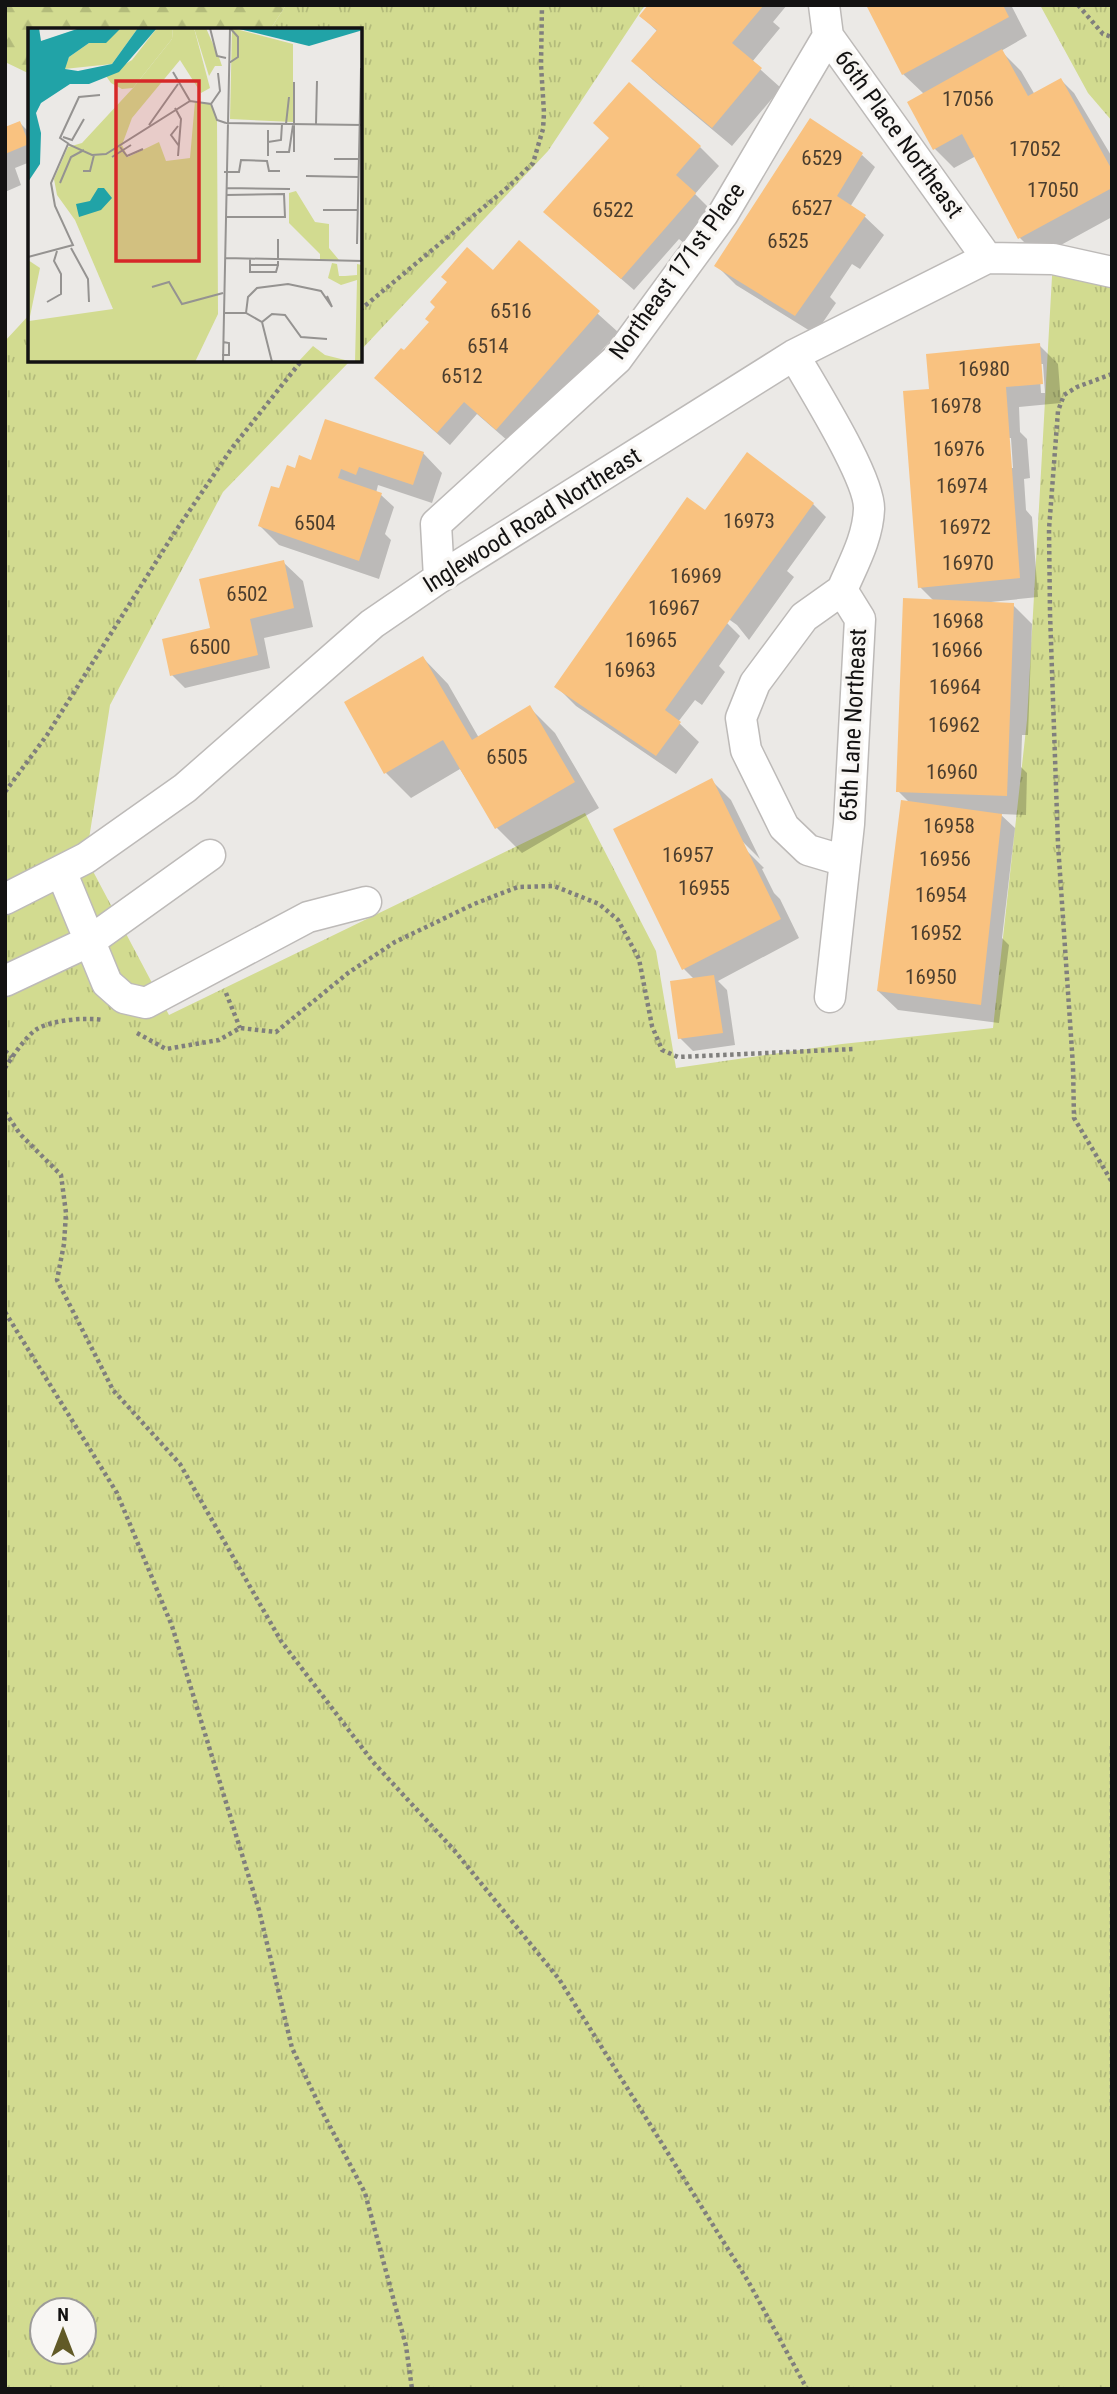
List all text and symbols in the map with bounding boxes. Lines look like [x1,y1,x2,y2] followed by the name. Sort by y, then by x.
[28,28,362,362] inset map
[829,45,969,223] street label: 66th Place Northeast
[942,87,994,111] house number: 17056
[1009,137,1061,161] house number: 17052
[801,146,843,170] house number: 6529
[604,177,750,365] street label: Northeast 171st Place
[1027,178,1079,202] house number: 17050
[791,196,833,220] house number: 6527
[592,198,634,222] house number: 6522
[767,229,809,253] house number: 6525
[490,299,532,323] house number: 6516
[467,334,509,358] house number: 6514
[958,357,1010,381] house number: 16980
[441,364,483,388] house number: 6512
[930,394,982,418] house number: 16978
[933,437,985,461] house number: 16976
[418,442,646,598] street label: Inglewood Road Northeast
[936,474,988,498] house number: 16974
[723,509,775,533] house number: 16973
[294,511,336,535] house number: 6504
[939,515,991,539] house number: 16972
[942,551,994,575] house number: 16970
[670,564,722,588] house number: 16969
[226,582,268,606] house number: 6502
[648,596,700,620] house number: 16967
[932,609,984,633] house number: 16968
[625,628,677,652] house number: 16965
[834,628,872,822] street label: 65th Lane Northeast
[189,635,231,659] house number: 6500
[931,638,983,662] house number: 16966
[604,658,656,682] house number: 16963
[929,675,981,699] house number: 16964
[928,713,980,737] house number: 16962
[486,745,528,769] house number: 6505
[926,760,978,784] house number: 16960
[923,814,975,838] house number: 16958
[662,843,714,867] house number: 16957
[919,847,971,871] house number: 16956
[678,876,730,900] house number: 16955
[915,883,967,907] house number: 16954
[910,921,962,945] house number: 16952
[905,965,957,989] house number: 16950
[28,2296,98,2366] north arrow
[57,2303,69,2326] text: N

